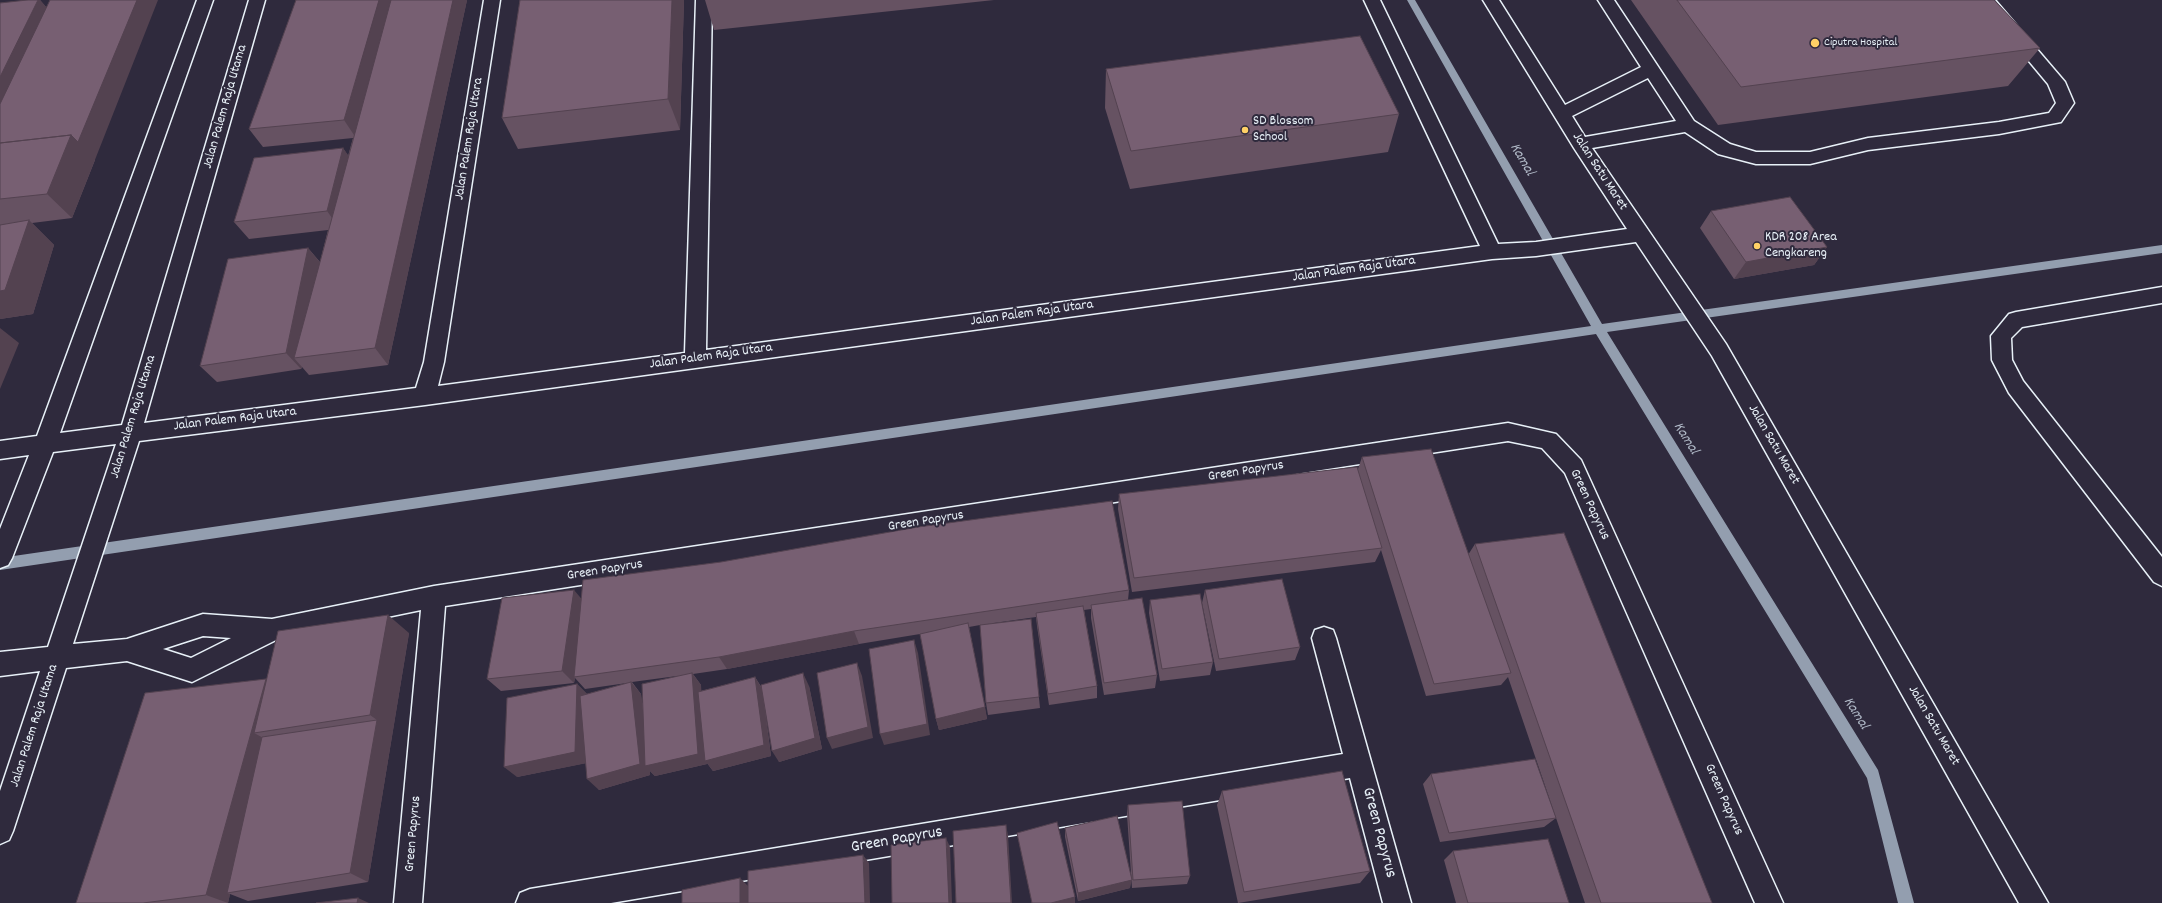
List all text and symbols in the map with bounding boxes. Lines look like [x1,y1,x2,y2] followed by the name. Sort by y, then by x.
[1824,36,1897,50] place label: Ciputra Hospital
[1809,37,1821,49] marker: Ciputra Hospital
[200,43,252,171] street label: Jalan Palem Raja Utama
[452,77,488,201] street label: Jalan Palem Raja Utara
[1253,114,1313,146] place label: SD Blossom School
[1240,125,1250,135] marker: SD Blossom School
[1568,130,1630,214] street label: Jalan Satu Maret
[1504,140,1538,180] water label: Kamal
[1765,230,1837,262] place label: KDR 208 Area Cengkareng
[1752,241,1762,251] marker: KDR 208 Area Cengkareng
[1292,253,1416,287] street label: Jalan Palem Raja Utara
[970,297,1094,331] street label: Jalan Palem Raja Utara
[649,340,773,374] street label: Jalan Palem Raja Utara
[107,353,161,481] street label: Jalan Palem Raja Utama
[1743,402,1803,488] street label: Jalan Satu Maret
[173,404,297,436] street label: Jalan Palem Raja Utara
[1668,419,1702,459] water label: Kamal
[1207,458,1285,486] street label: Green Papyrus
[1565,467,1613,543] street label: Green Papyrus
[887,508,965,536] street label: Green Papyrus
[566,557,644,585] street label: Green Papyrus
[7,663,63,789] street label: Jalan Palem Raja Utama
[1903,683,1963,769] street label: Jalan Satu Maret
[1838,694,1872,734] water label: Kamal
[1700,762,1746,838] street label: Green Papyrus
[1356,786,1400,880] street label: Green Papyrus
[402,795,426,873] street label: Green Papyrus
[850,823,944,859] street label: Green Papyrus

